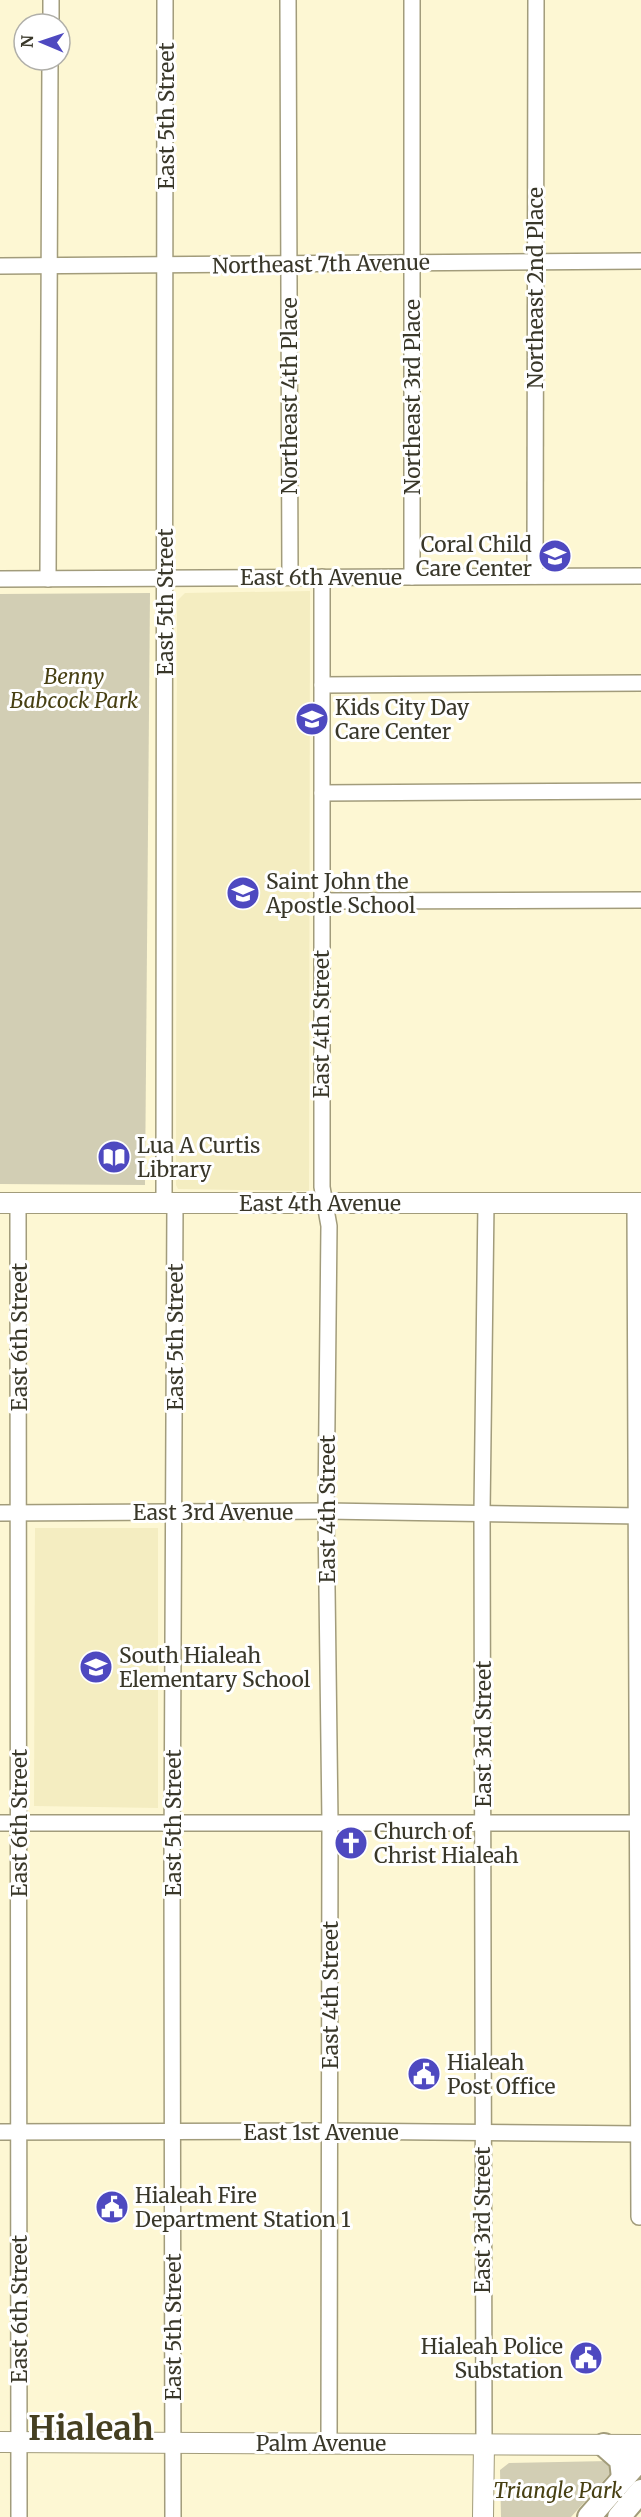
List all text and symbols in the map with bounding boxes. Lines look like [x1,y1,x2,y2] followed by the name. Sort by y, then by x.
[12,12,72,72] north arrow
[17,34,37,48] text: N
[153,42,180,190] street label: East 5th Street
[522,187,549,389] street label: Northeast 2nd Place
[212,249,430,279] street label: Northeast 7th Avenue
[276,297,303,495] street label: Northeast 4th Place
[399,299,426,495] street label: Northeast 3rd Place
[152,528,179,676] street label: East 5th Street
[416,531,532,582] place label: Coral Child Care Center
[537,538,573,574] school or university icon: Coral Child Care Center
[240,564,402,591] street label: East 6th Avenue
[10,663,139,714] park label: Benny Babcock Park
[335,694,470,745] place label: Kids City Day Care Center
[294,701,330,737] school or university icon: Kids City Day Care Center
[265,868,416,919] place label: Saint John the Apostle School
[225,875,261,911] school or university icon: Saint John the Apostle School
[308,950,335,1098] street label: East 4th Street
[137,1132,260,1183] place label: Lua A Curtis Library
[96,1139,132,1175] library icon: Lua A Curtis Library
[239,1190,401,1217] street label: East 4th Avenue
[6,1263,33,1411] street label: East 6th Street
[162,1263,189,1411] street label: East 5th Street
[314,1435,341,1583] street label: East 4th Street
[133,1499,293,1526] street label: East 3rd Avenue
[119,1642,311,1693] place label: South Hialeah Elementary School
[78,1649,114,1685] school or university icon: South Hialeah Elementary School
[470,1661,497,1807] street label: East 3rd Street
[6,1749,33,1897] street label: East 6th Street
[160,1749,187,1897] street label: East 5th Street
[374,1818,519,1869] place label: Church of Christ Hialeah
[333,1825,369,1861] church icon: Church of Christ Hialeah
[317,1921,344,2069] street label: East 4th Street
[447,2049,556,2100] place label: Hialeah Post Office
[406,2056,442,2092] public building icon: Hialeah Post Office
[243,2119,399,2146] street label: East 1st Avenue
[469,2147,496,2293] street label: East 3rd Street
[135,2182,350,2233] place label: Hialeah Fire Department Station 1
[94,2189,130,2225] public building icon: Hialeah Fire Department Station 1
[6,2235,33,2383] street label: East 6th Street
[160,2253,187,2401] street label: East 5th Street
[421,2333,563,2384] place label: Hialeah Police Substation
[568,2340,604,2376] public building icon: Hialeah Police Substation
[28,2408,154,2449] district label: Hialeah
[256,2430,386,2457] street label: Palm Avenue
[493,2477,623,2504] park label: Triangle Park

